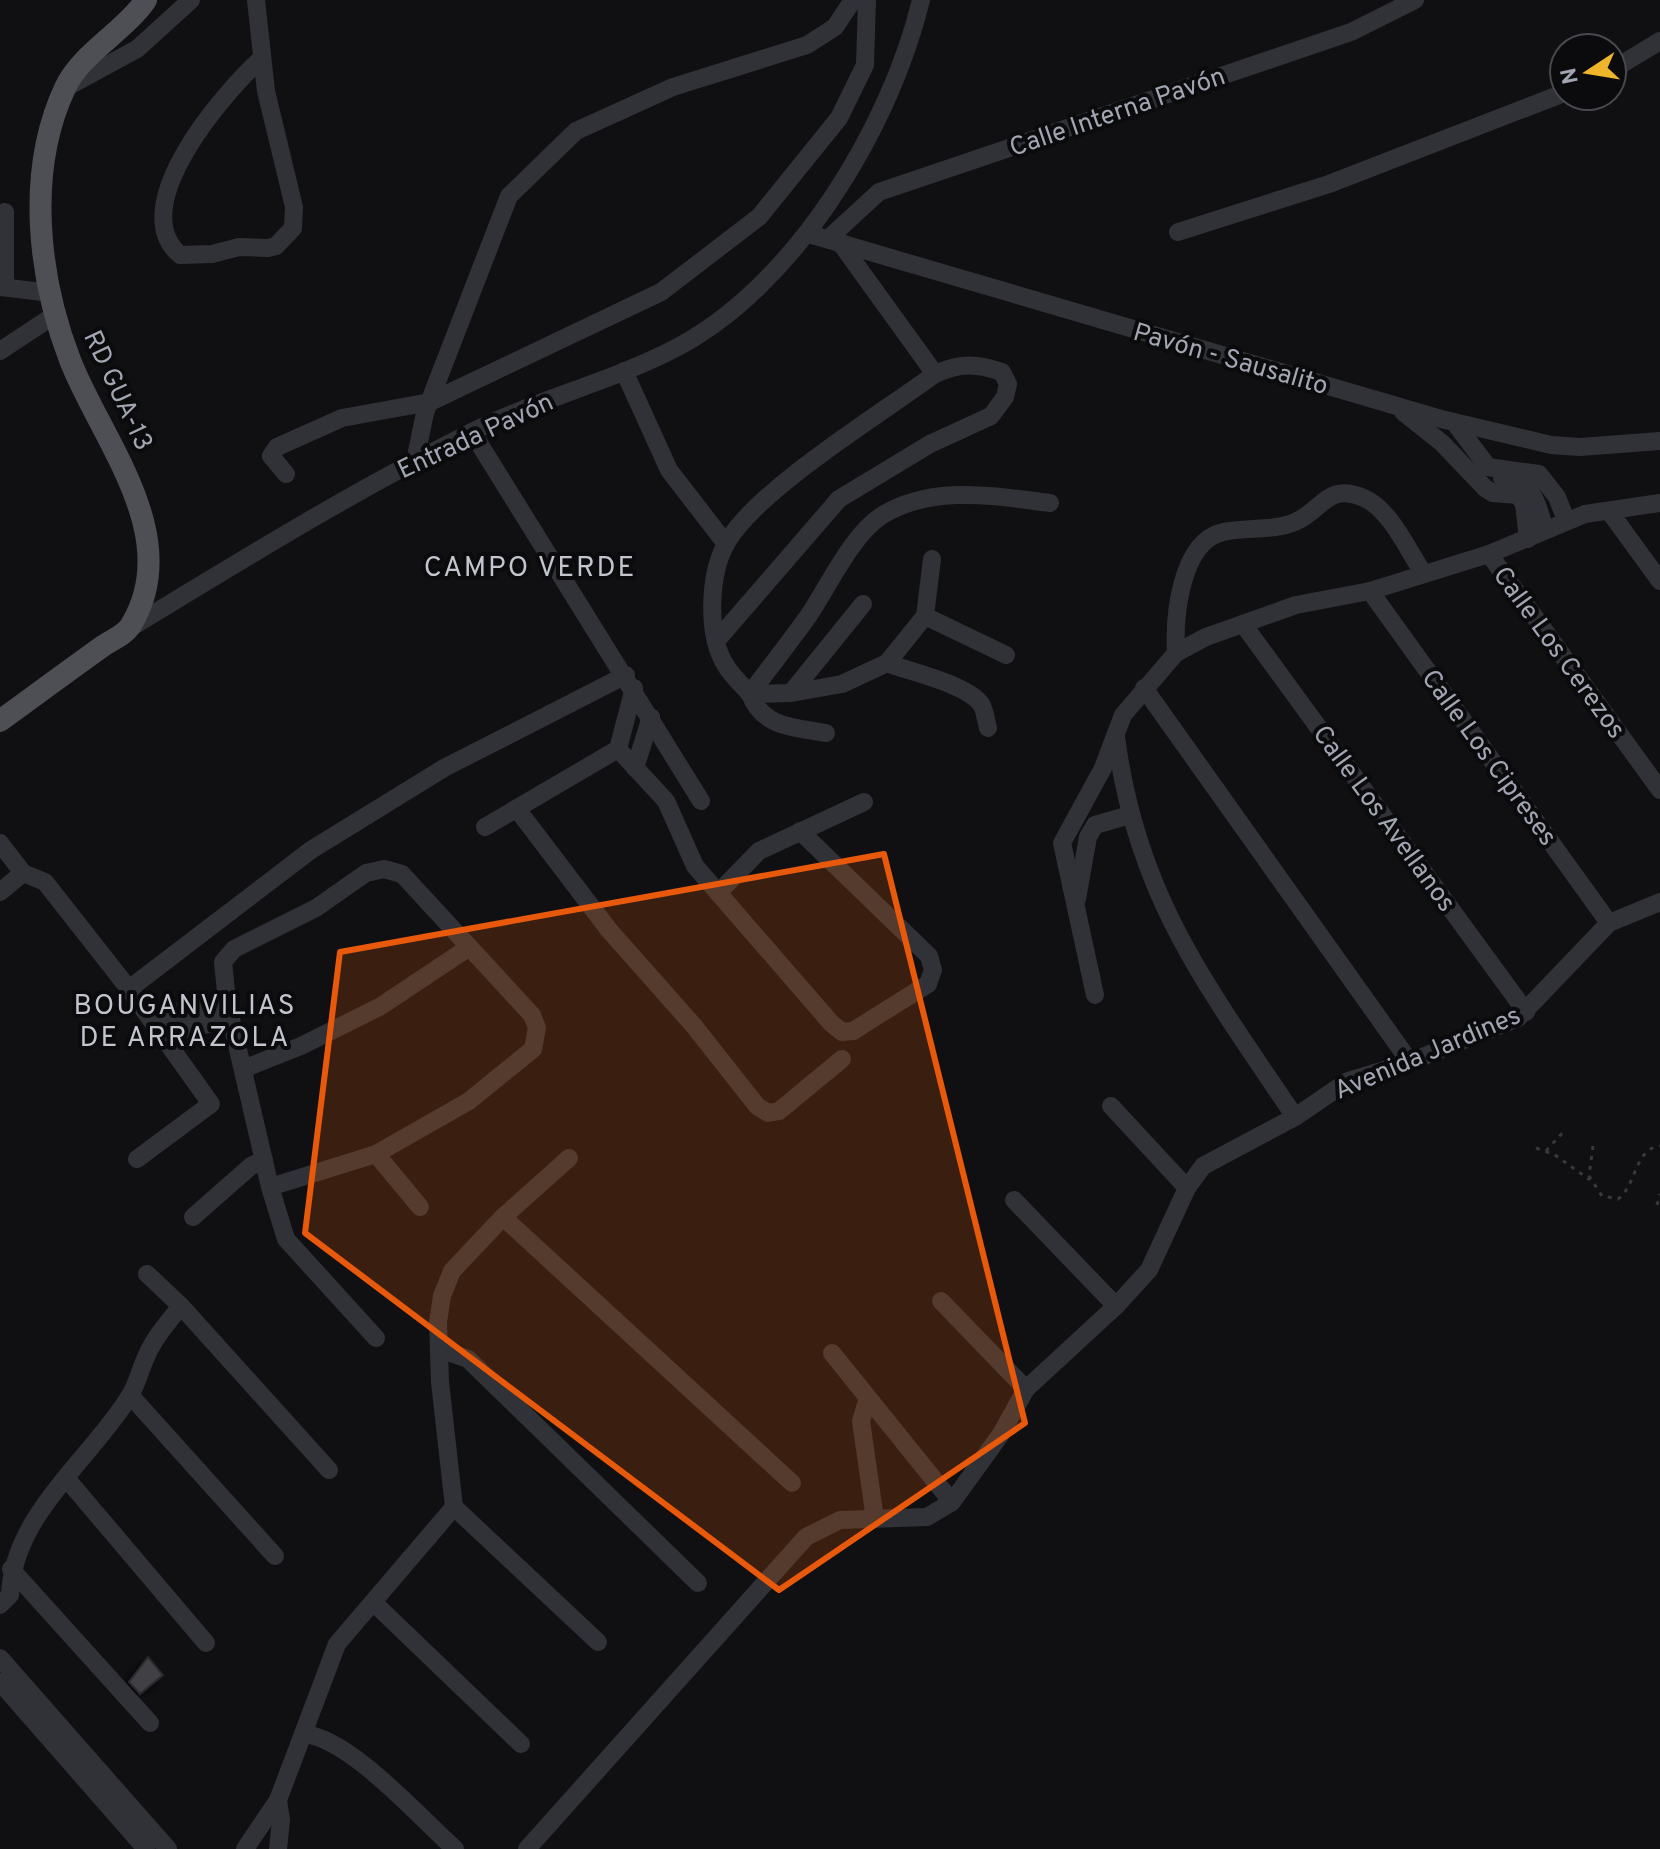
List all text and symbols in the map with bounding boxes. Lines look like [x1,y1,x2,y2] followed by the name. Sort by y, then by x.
[1548,32,1628,112] north arrow
[1006,61,1230,166] street label: Calle Interna Pavón
[1556,65,1586,86] text: N
[1129,317,1332,404] street label: Pavón - Sausalito
[75,326,159,456] street label: RD GUA-13
[393,387,559,488] street label: Entrada Pavón
[424,551,636,587] district label: CAMPO VERDE
[1484,561,1632,746] street label: Calle Los Cerezos
[1413,664,1563,853] street label: Calle Los Cipreses
[1304,720,1462,919] street label: Calle Los Avellanos
[73,989,297,1057] district label: BOUGANVILIAS DE ARRAZOLA
[1330,1000,1526,1108] street label: Avenida Jardines

